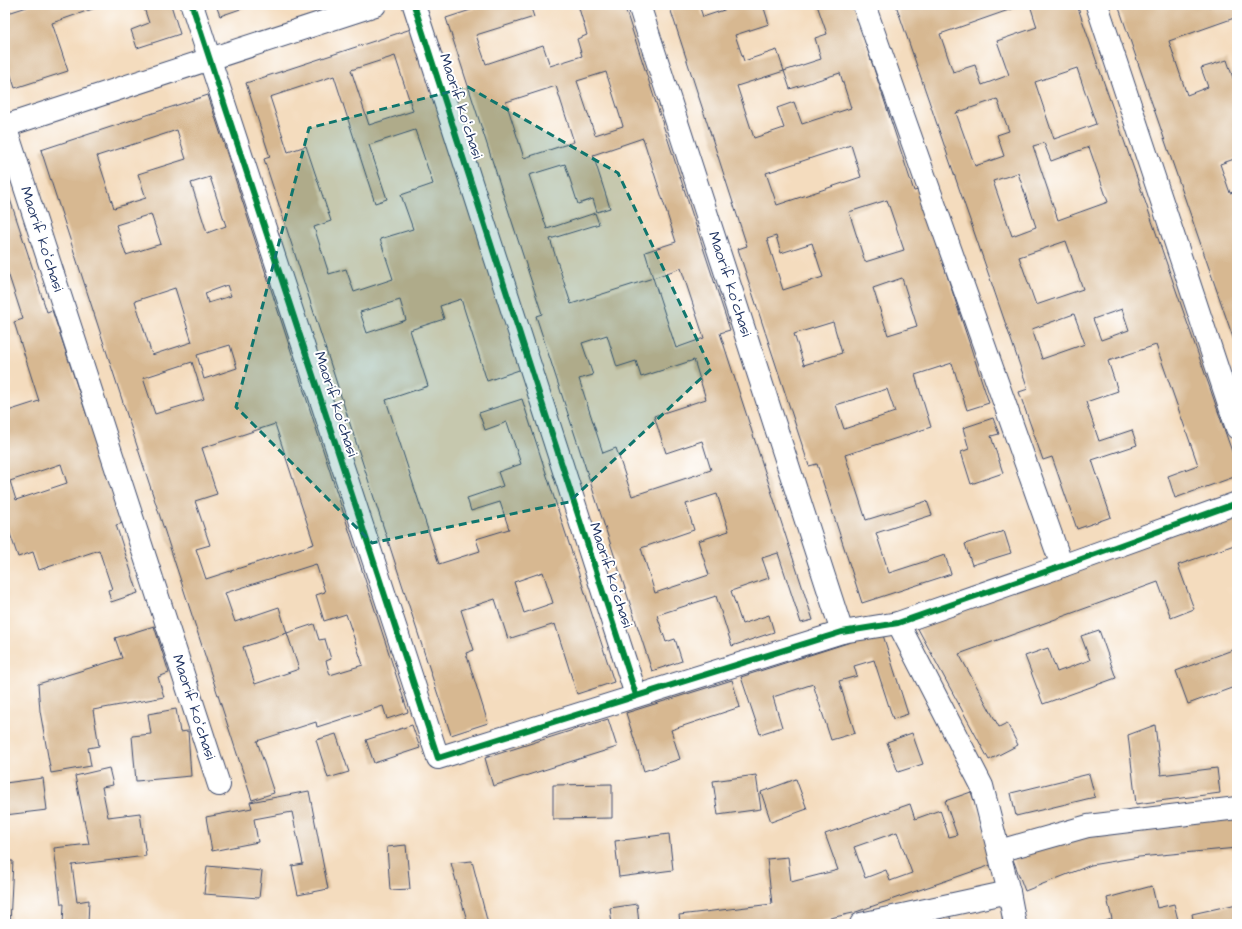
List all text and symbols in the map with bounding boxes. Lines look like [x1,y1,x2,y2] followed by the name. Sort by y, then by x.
[434,51,488,162] street label: Maorif koʻchasi
[15,184,69,295] street label: Maorif koʻchasi
[703,229,757,340] street label: Maorif koʻchasi
[309,349,363,460] street label: Maorif koʻchasi
[584,520,638,631] street label: Maorif koʻchasi
[167,652,221,763] street label: Maorif koʻchasi

